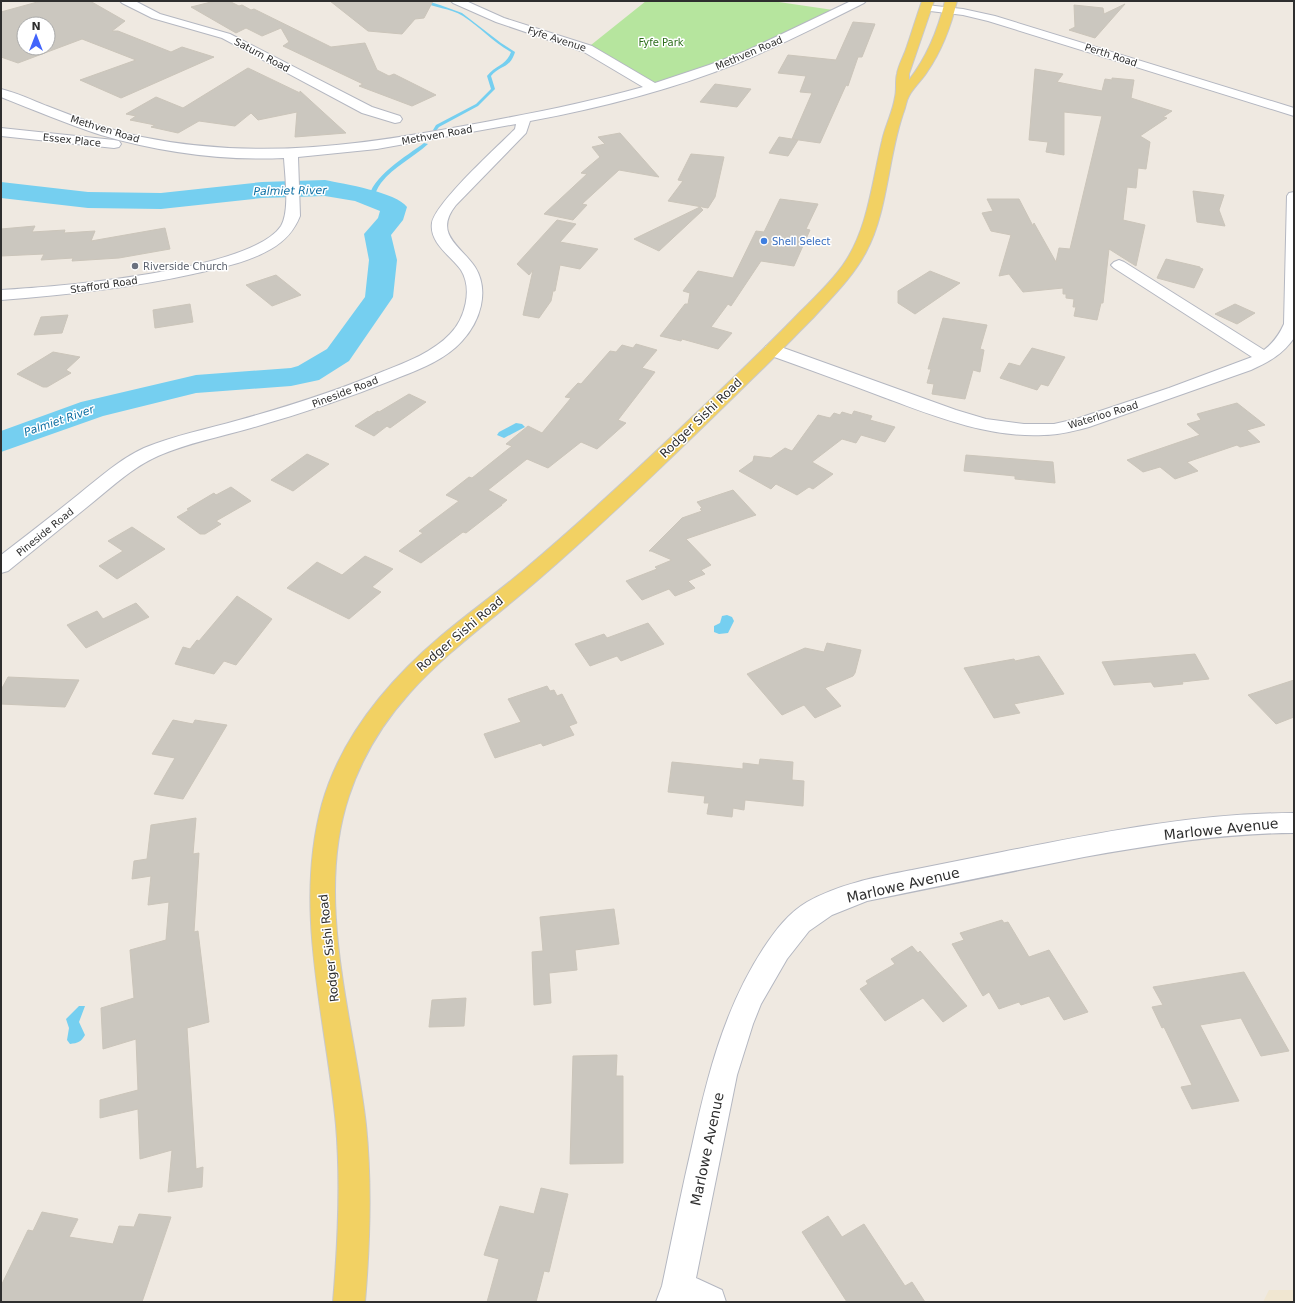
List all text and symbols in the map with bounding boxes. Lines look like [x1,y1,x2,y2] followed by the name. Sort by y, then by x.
[16,16,56,56] north arrow
[31,20,41,33] text: N
[526,24,588,54] street label: Fyfe Avenue
[714,34,784,72] street label: Methven Road
[232,36,292,74] street label: Saturn Road
[638,37,684,48] park label: Fyfe Park
[1083,41,1139,69] street label: Perth Road
[69,113,141,145] street label: Methven Road
[401,123,473,147] street label: Methven Road
[42,131,102,149] street label: Essex Place
[253,184,328,198] water label: Palmiet River
[759,236,769,246] marker: Shell Select
[772,236,831,247] place label: Shell Select
[130,261,140,271] marker: Riverside Church
[143,261,228,272] place label: Riverside Church
[70,275,138,295] street label: Stafford Road
[310,374,380,410] street label: Pineside Road
[657,375,745,461] street label: Rodger Sishi Road
[1067,399,1139,431] street label: Waterloo Road
[22,402,97,439] water label: Palmiet River
[14,506,76,558] street label: Pineside Road
[414,594,506,674] street label: Rodger Sishi Road
[1163,815,1279,843] street label: Marlowe Avenue
[845,864,961,906] street label: Marlowe Avenue
[316,893,342,1003] street label: Rodger Sishi Road
[687,1091,727,1207] street label: Marlowe Avenue

